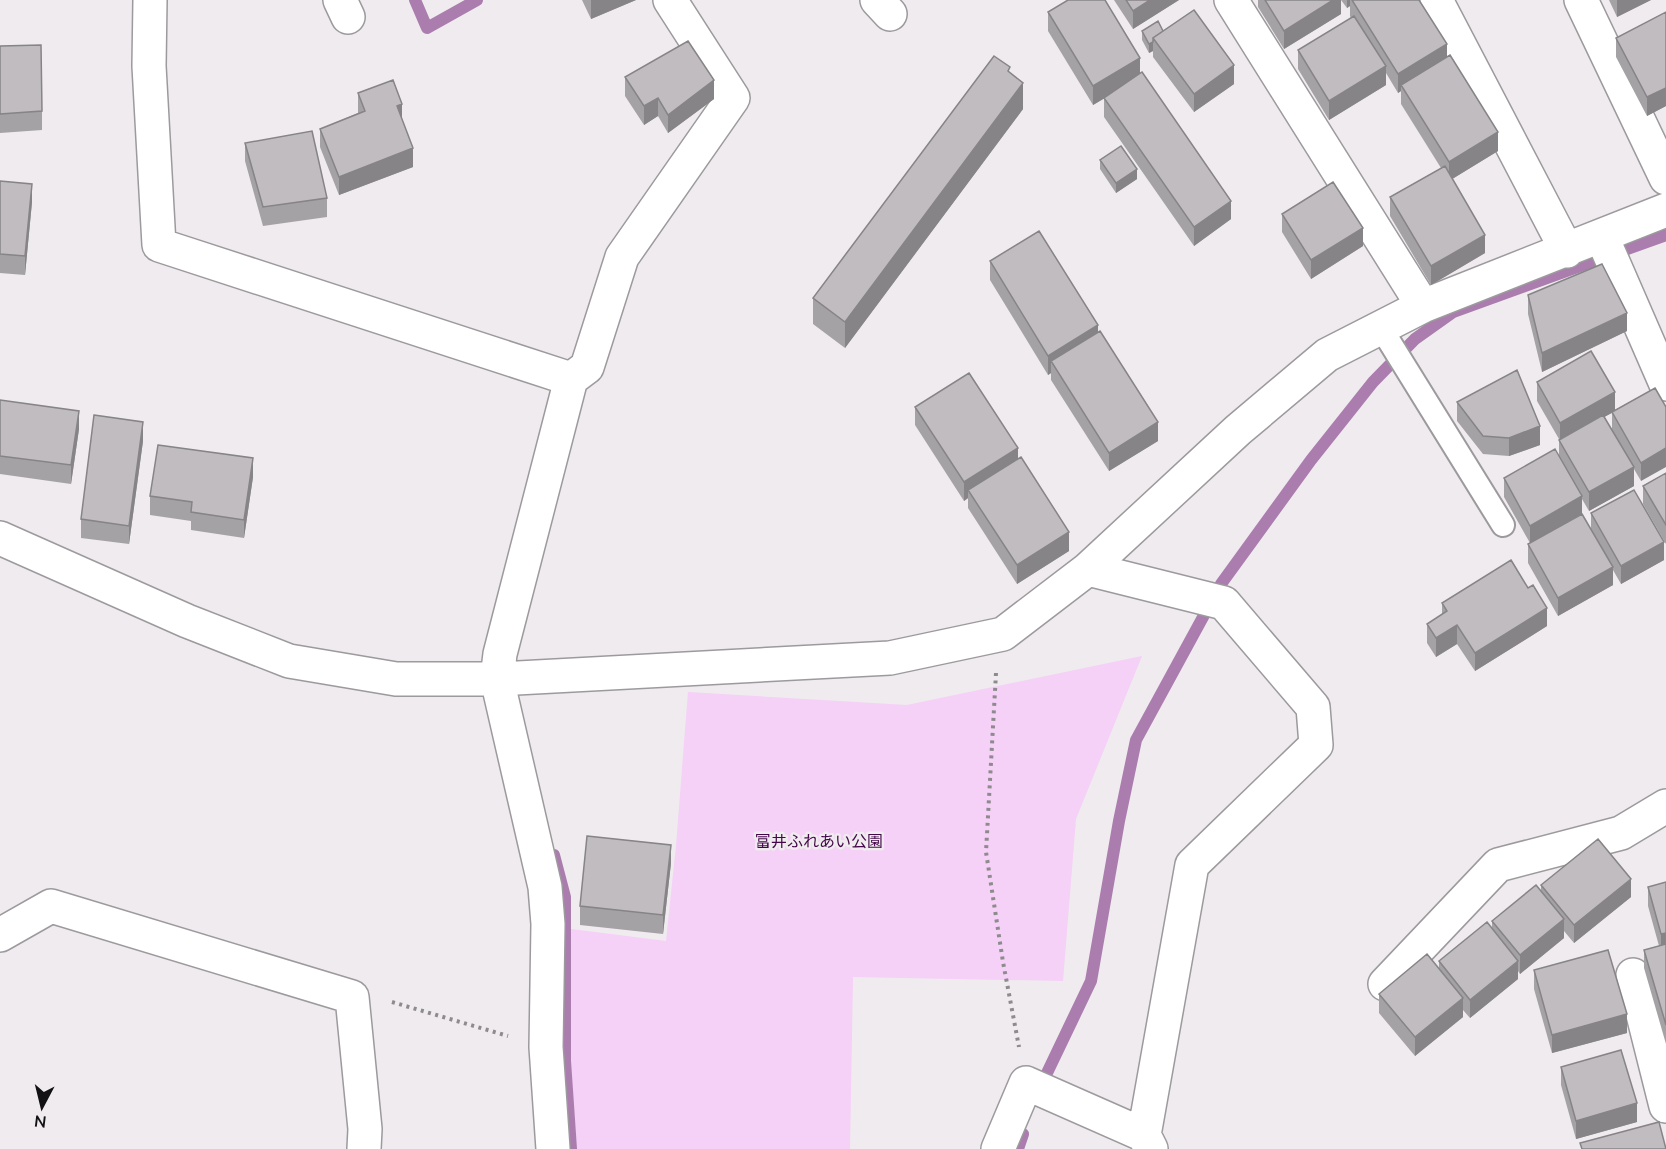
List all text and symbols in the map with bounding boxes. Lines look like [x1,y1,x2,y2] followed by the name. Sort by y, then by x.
[755,831,883,851] park label: 富井ふれあい公園
[12,1077,72,1137] north arrow
[33,1111,47,1133] text: N

